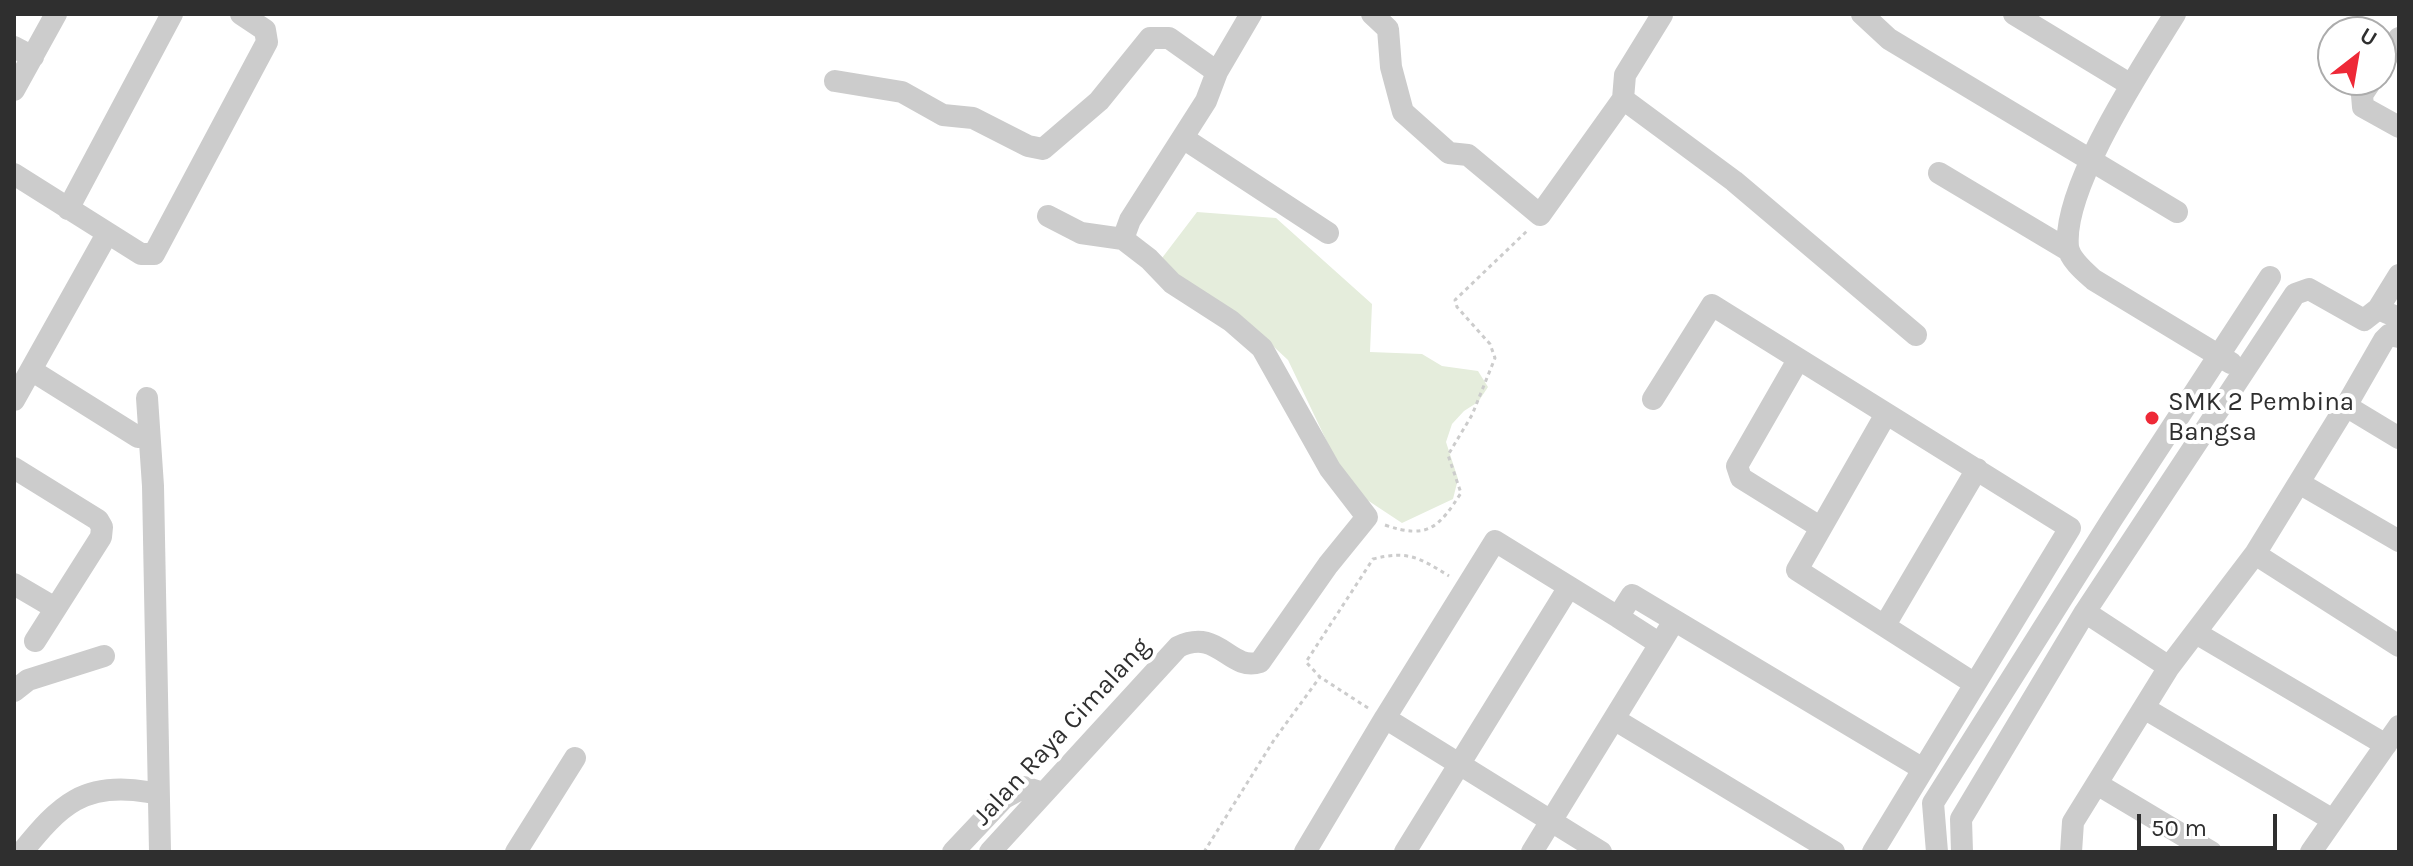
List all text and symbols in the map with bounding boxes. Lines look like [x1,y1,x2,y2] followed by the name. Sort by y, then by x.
[2317,16,2397,96] north arrow
[2355,22,2382,52] text: U
[2168,387,2354,448] place label: SMK 2 Pembina Bangsa
[2143,409,2161,427] marker: SMK 2 Pembina Bangsa
[967,632,1157,832] street label: Jalan Raya Cimalang
[2141,798,2281,848] scale bar
[2151,814,2207,842] text: 50 m

